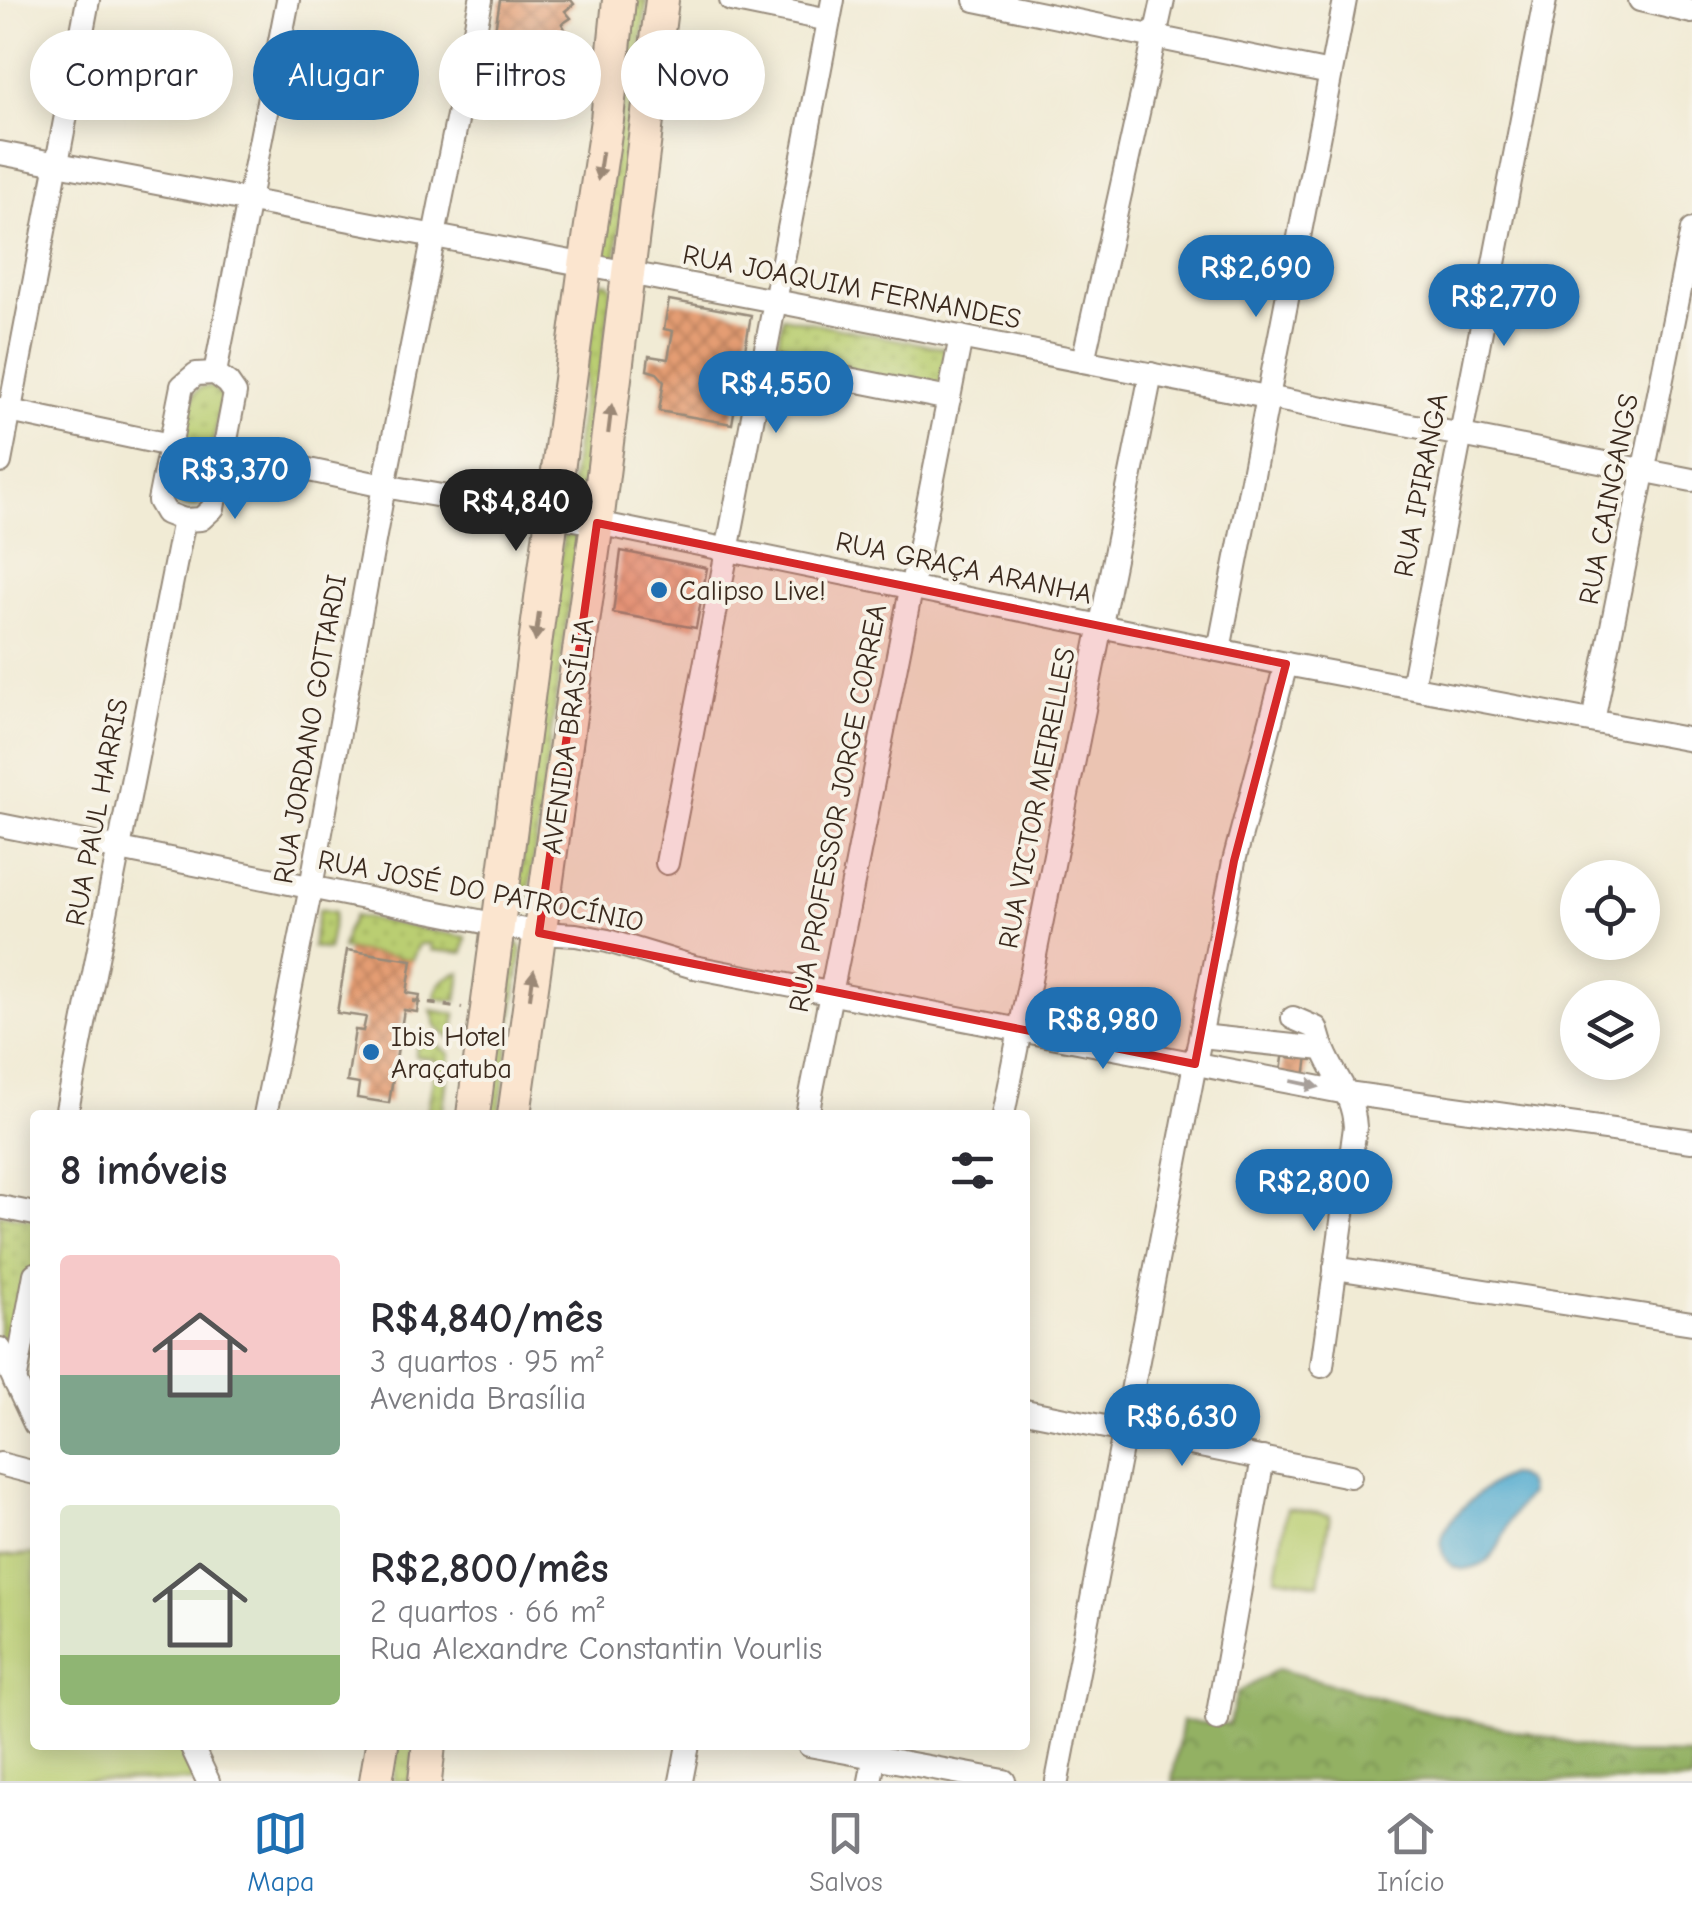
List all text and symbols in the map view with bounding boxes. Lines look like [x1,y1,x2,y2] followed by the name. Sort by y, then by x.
[30,30,233,120] chip: Comprar
[253,30,419,120] chip: Alugar
[439,30,601,120] chip: Filtros
[621,30,765,120] chip: Novo
[592,151,608,183] one-way arrow
[1164,235,1348,320] pin: R$2,690
[680,238,1024,336] street label: RUA JOAQUIM FERNANDES
[1200,249,1312,286] text: R$2,690
[1412,264,1596,349] pin: R$2,770
[1450,278,1558,315] text: R$2,770
[684,351,868,436] pin: R$4,550
[720,365,832,402] text: R$4,550
[1387,391,1454,580] street label: RUA IPIRANGA
[1573,391,1645,607] street label: RUA CAINGANGS
[602,403,618,434] one-way arrow
[143,437,327,522] pin: R$3,370
[181,451,289,488] text: R$3,370
[424,469,608,554] pin: R$4,840
[462,483,570,520] text: R$4,840
[833,525,1095,611] street label: RUA GRAÇA ARANHA
[267,572,353,886] street label: RUA JORDANO GOTTARDI
[679,575,826,607] place label: Calipso Live!
[648,579,670,601] marker: Calipso Live!
[783,601,893,1015] street label: RUA PROFESSOR JORGE CORREA
[529,612,545,643] one-way arrow
[535,616,600,856] street label: AVENIDA BRASÍLIA
[992,645,1082,951] street label: RUA VICTOR MEIRELLES
[59,696,135,929] street label: RUA PAUL HARRIS
[315,843,647,938] street label: RUA JOSÉ DO PATROCÍNIO
[1560,860,1660,1080] map controls
[1560,860,1660,960] button: locate
[524,967,540,999] one-way arrow
[1560,980,1660,1080] button: layers
[1011,987,1195,1072] pin: R$8,980
[1047,1001,1159,1038] text: R$8,980
[391,1021,512,1085] place label: Ibis Hotel Araçatuba
[360,1041,382,1063] marker: Ibis Hotel Araçatuba
[1290,1077,1321,1092] one-way arrow
[945,1143,1000,1198] icon: filters
[60,1146,227,1195] text: 8 imóveis
[1222,1149,1406,1234] pin: R$2,800
[1258,1163,1370,1200] text: R$2,800
[370,1294,603,1343] text: R$4,840/mês
[140,1295,260,1415] icon: home
[370,1343,604,1380] text: 3 quartos · 95 m²
[370,1380,586,1417] text: Avenida Brasília
[1090,1384,1274,1469] pin: R$6,630
[1126,1398,1238,1435] text: R$6,630
[370,1544,609,1593] text: R$2,800/mês
[140,1545,260,1665] icon: home
[370,1593,605,1630] text: 2 quartos · 66 m²
[370,1630,822,1667] text: Rua Alexandre Constantin Vourlis
[247,1806,315,1898] tab: Mapa
[809,1806,883,1898] tab: Salvos
[1377,1806,1445,1898] tab: Início

